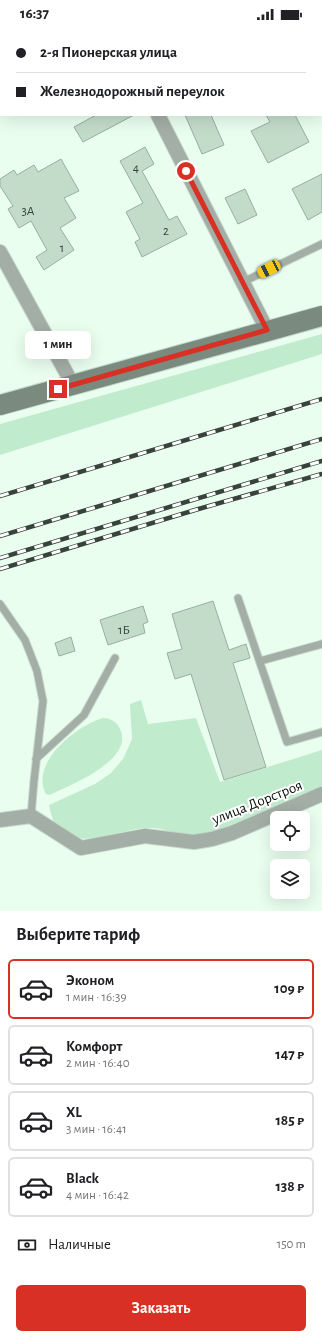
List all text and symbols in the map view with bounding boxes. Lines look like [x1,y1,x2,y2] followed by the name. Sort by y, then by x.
[20,6,49,21] text: 16:37
[40,45,177,60] text: 2-я Пионерская улица
[40,84,225,99] text: Железнодорожный переулок
[133,162,139,175] house number: 4
[177,162,195,180] route start
[21,205,35,218] house number: 3А
[163,225,169,238] house number: 2
[60,242,64,255] house number: 1
[256,258,282,280] car
[25,331,91,359] callout: 1 мин
[44,338,73,351] text: 1 мин
[49,380,67,398] route end
[118,624,130,637] house number: 1Б
[209,778,304,828] street label: улица Дорстроя
[270,811,310,899] map controls
[270,811,310,851] button: locate
[270,859,310,899] button: layers
[16,926,140,944] text: Выберите тариф
[18,971,54,1007] icon: car
[66,973,114,988] text: Эконом
[274,981,304,996] text: 109 ₽
[66,991,127,1004] text: 1 мин · 16:39
[18,1037,54,1073] icon: car
[66,1039,122,1054] text: Комфорт
[275,1047,304,1062] text: 147 ₽
[66,1057,130,1070] text: 2 мин · 16:40
[18,1103,54,1139] icon: car
[66,1105,82,1120] text: XL
[275,1113,304,1128] text: 185 ₽
[66,1123,127,1136] text: 3 мин · 16:41
[18,1169,54,1205] icon: car
[66,1171,99,1186] text: Black
[275,1179,304,1194] text: 138 ₽
[66,1189,129,1202] text: 4 мин · 16:42
[16,1234,38,1256] icon: cash
[48,1237,111,1252] text: Наличные
[277,1238,306,1251] text: 150 m
[16,1285,306,1331] button: Заказать

